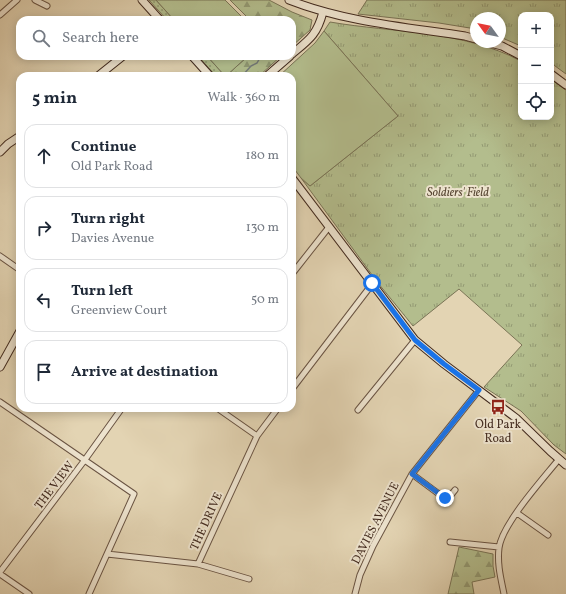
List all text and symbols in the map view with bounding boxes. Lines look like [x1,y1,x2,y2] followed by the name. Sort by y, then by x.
[470,12,506,48] north arrow
[518,12,554,120] map controls
[518,12,554,48] button: +
[16,16,296,60] search box
[30,27,52,49] icon: search
[62,28,139,49] text: Search here
[518,48,554,84] button: −
[518,84,554,120] button: locate
[32,87,77,110] text: 5 min
[208,89,280,107] text: Walk · 360 m
[71,137,136,158] text: Continue
[33,145,55,167] icon: ahead
[245,147,279,165] text: 180 m
[71,158,153,176] text: Old Park Road
[427,185,489,201] park label: Soldiers' Field
[71,209,145,230] text: Turn right
[33,217,55,239] icon: right
[246,219,279,237] text: 130 m
[71,230,154,248] text: Davies Avenue
[363,274,381,292] route start
[71,281,133,302] text: Turn left
[33,289,55,311] icon: left
[251,291,279,309] text: 50 m
[71,302,167,320] text: Greenview Court
[33,361,55,383] icon: arrive
[71,362,218,383] text: Arrive at destination
[489,398,507,416] bus stop icon: Old Park Road
[475,417,521,447] place label: Old Park Road
[31,458,78,513] street label: THE VIEW
[348,480,403,567] street label: DAVIES AVENUE
[436,489,454,507] route end
[187,490,227,553] street label: THE DRIVE

